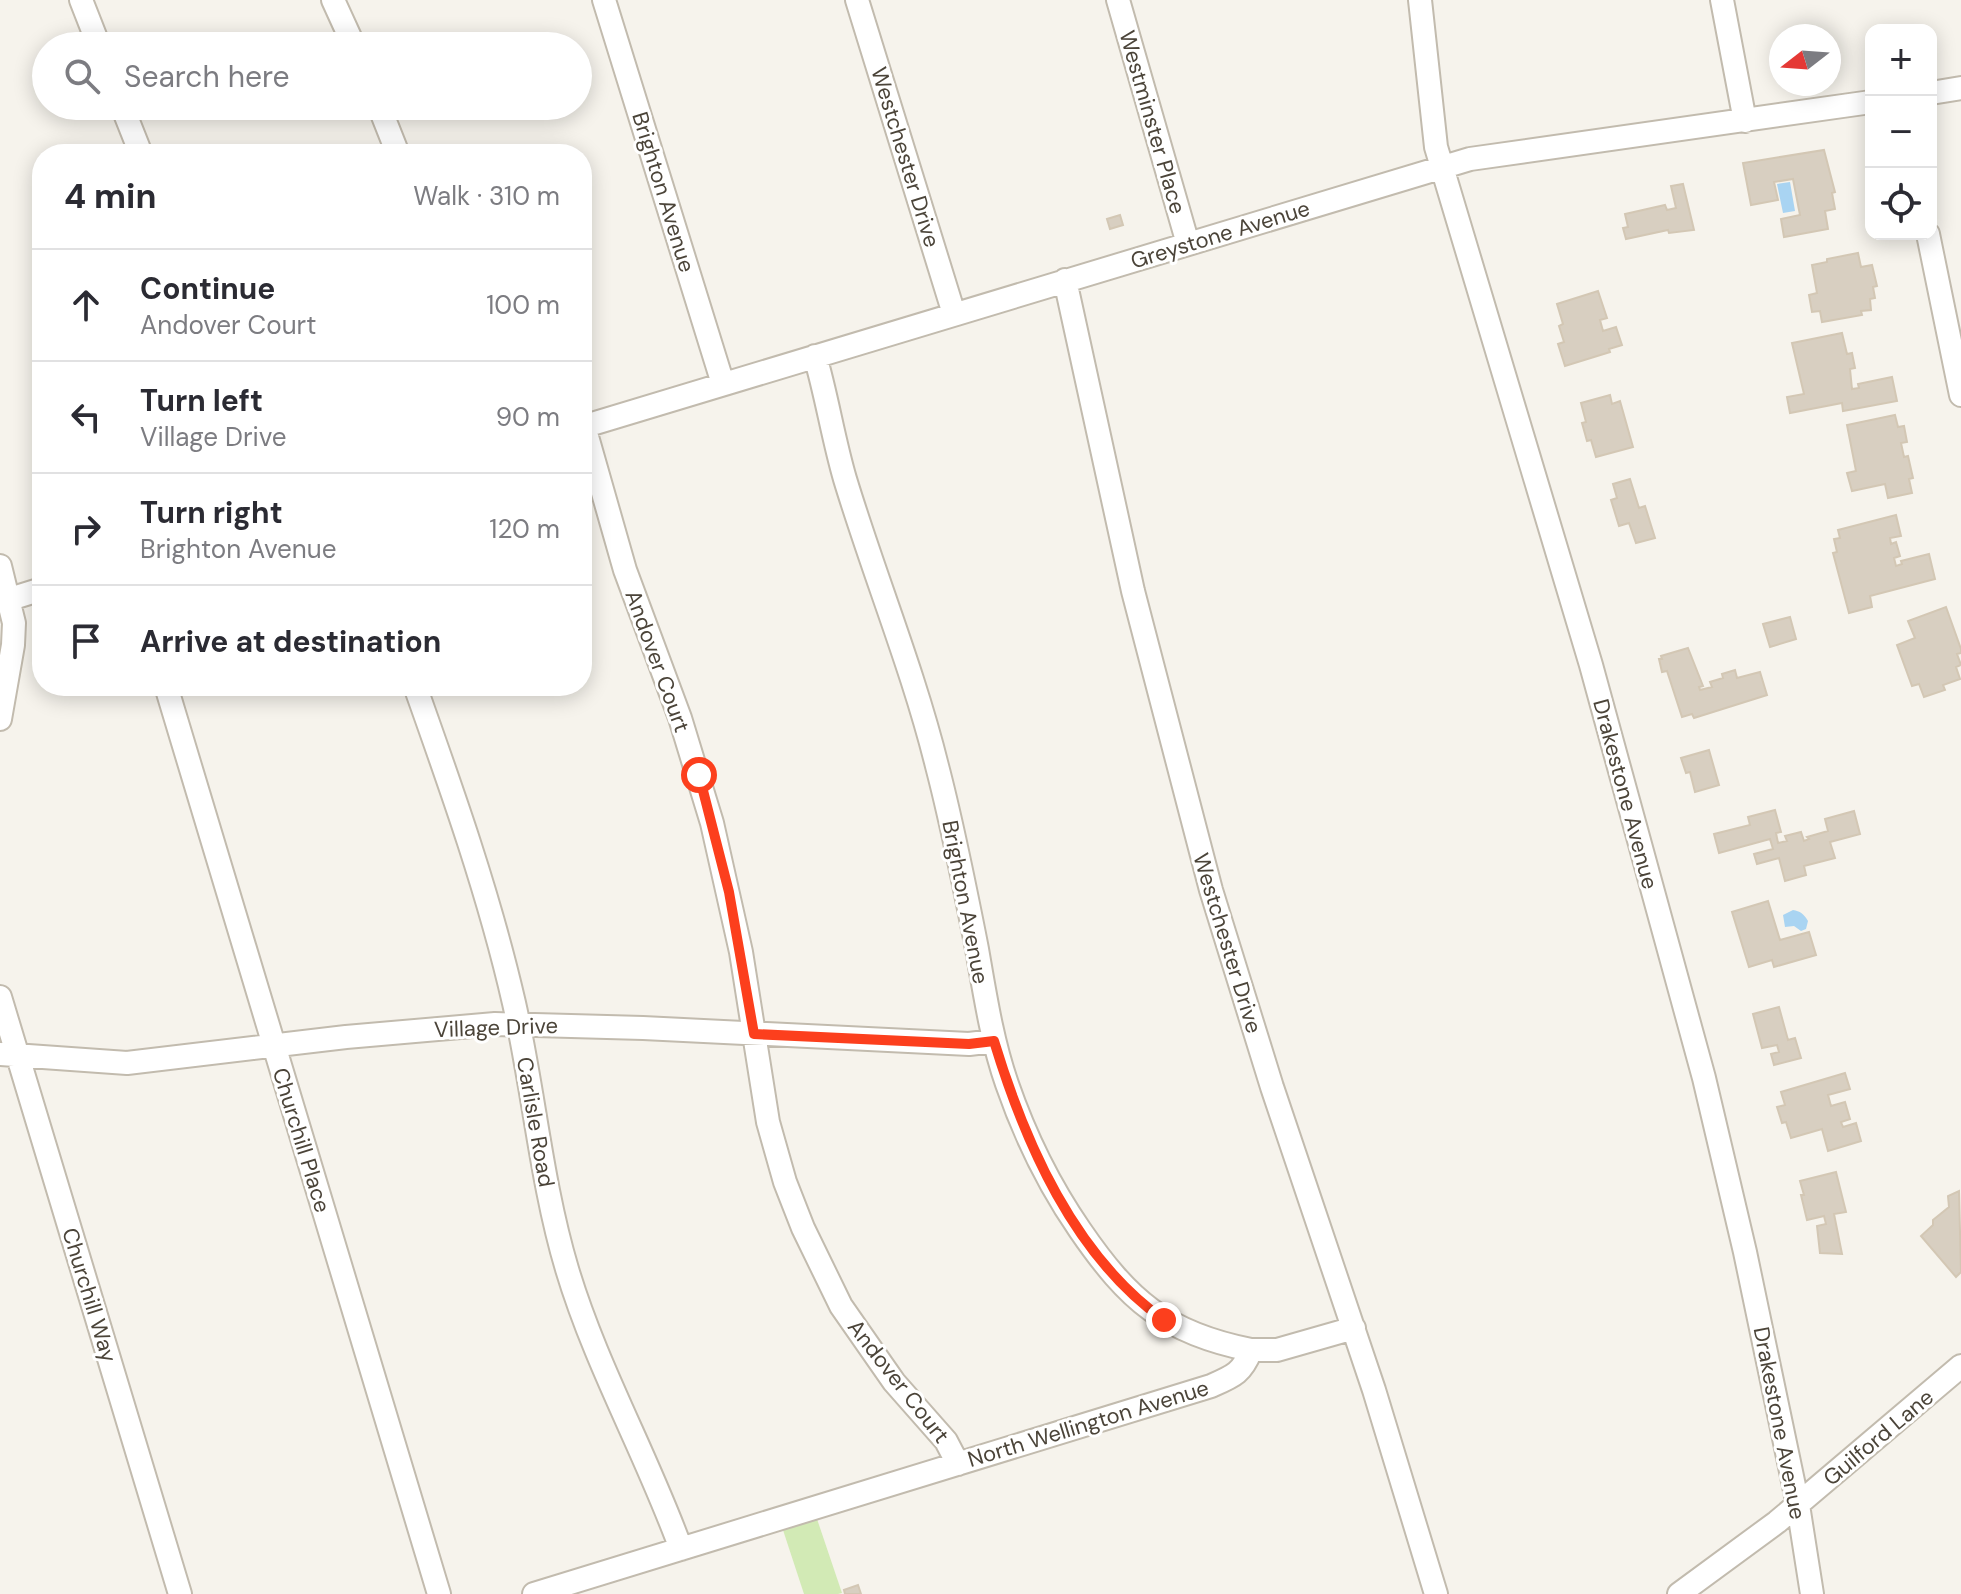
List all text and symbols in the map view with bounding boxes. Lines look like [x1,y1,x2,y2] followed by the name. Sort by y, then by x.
[1769,24,1841,96] north arrow
[1865,24,1937,240] map controls
[1865,24,1937,96] button: +
[1112,27,1193,217] street label: Westminster Place
[32,32,592,120] search box
[60,54,104,98] icon: search
[124,57,290,96] text: Search here
[864,64,947,251] street label: Westchester Drive
[1865,96,1937,168] button: −
[625,108,702,276] street label: Brighton Avenue
[1865,168,1937,240] button: locate
[64,174,156,219] text: 4 min
[413,179,560,213] text: Walk · 310 m
[1127,193,1313,275] street label: Greystone Avenue
[140,269,275,308] text: Continue
[64,283,108,327] icon: ahead
[486,288,560,322] text: 100 m
[140,308,316,342] text: Andover Court
[140,381,263,420] text: Turn left
[64,395,108,439] icon: left
[496,400,560,434] text: 90 m
[140,420,287,454] text: Village Drive
[140,493,283,532] text: Turn right
[64,507,108,551] icon: right
[489,512,560,546] text: 120 m
[140,532,336,566] text: Brighton Avenue
[618,586,697,736] street label: Andover Court
[64,619,108,663] icon: arrive
[140,622,441,661] text: Arrive at destination
[1586,696,1665,892] street label: Drakestone Avenue
[681,757,717,793] route start
[935,818,996,986] street label: Brighton Avenue
[1186,850,1269,1037] street label: Westchester Drive
[434,1011,559,1044] street label: Village Drive
[510,1055,561,1189] street label: Carlisle Road
[266,1064,337,1216] street label: Churchill Place
[55,1224,124,1366] street label: Churchill Way
[1146,1302,1182,1338] route end
[841,1314,956,1449] street label: Andover Court
[1747,1324,1812,1522] street label: Drakestone Avenue
[964,1373,1212,1474] street label: North Wellington Avenue
[1817,1383,1940,1492] street label: Guilford Lane

